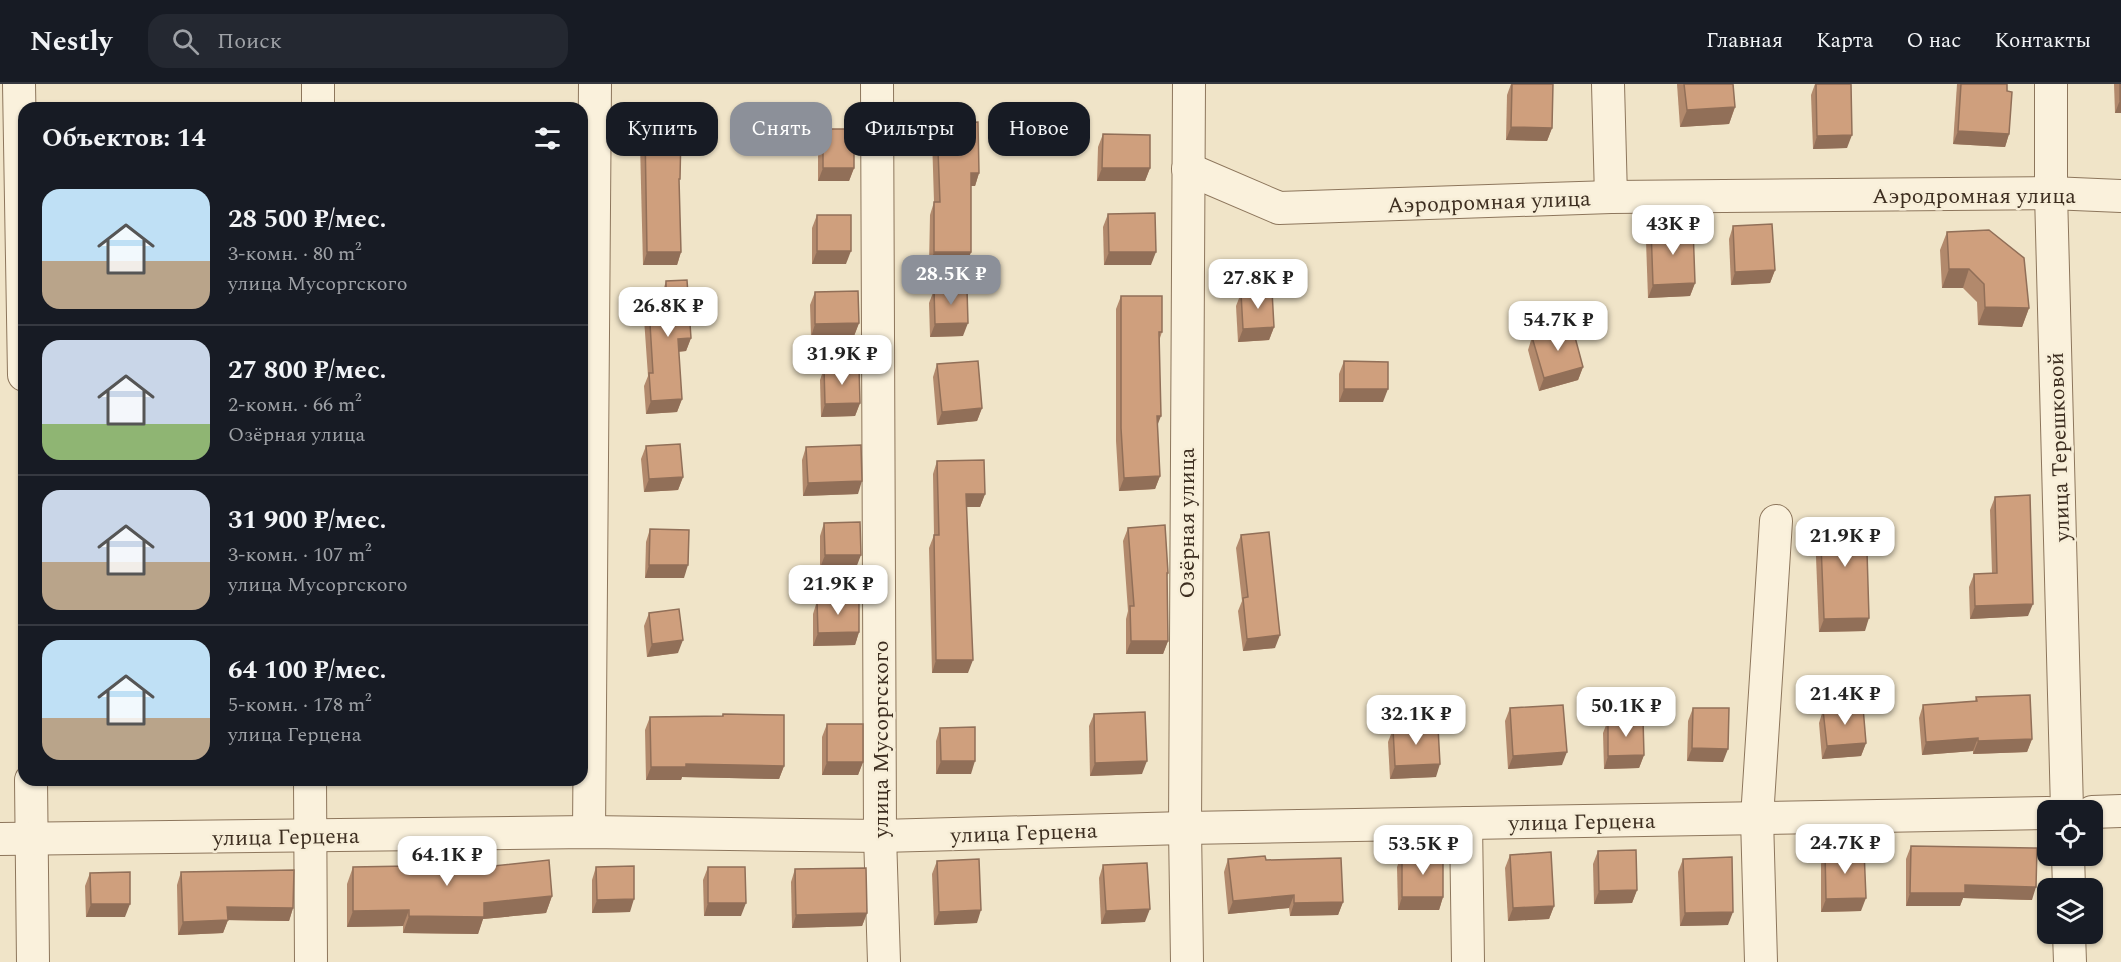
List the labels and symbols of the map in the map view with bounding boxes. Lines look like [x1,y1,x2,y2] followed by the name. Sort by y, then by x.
[1872,180,2076,213] street label: Аэродромная улица
[1387,182,1592,223] street label: Аэродромная улица
[1631,205,1715,256] pin: 43K ₽
[896,255,1006,306] pin: 28.5K ₽
[1203,259,1313,310] pin: 27.8K ₽
[613,287,723,338] pin: 26.8K ₽
[1503,301,1613,352] pin: 54.7K ₽
[787,335,897,386] pin: 31.9K ₽
[2040,352,2079,543] street label: улица Терешковой
[1171,447,1204,599] street label: Озёрная улица
[1790,517,1900,568] pin: 21.9K ₽
[783,565,893,616] pin: 21.9K ₽
[865,640,898,839] street label: улица Мусоргского
[1790,675,1900,726] pin: 21.4K ₽
[1571,687,1681,738] pin: 50.1K ₽
[1361,695,1471,746] pin: 32.1K ₽
[1507,805,1656,840] street label: улица Герцена
[949,814,1098,853] street label: улица Герцена
[211,820,360,855] street label: улица Герцена
[1790,824,1900,875] pin: 24.7K ₽
[1368,825,1478,876] pin: 53.5K ₽
[392,836,502,887] pin: 64.1K ₽

